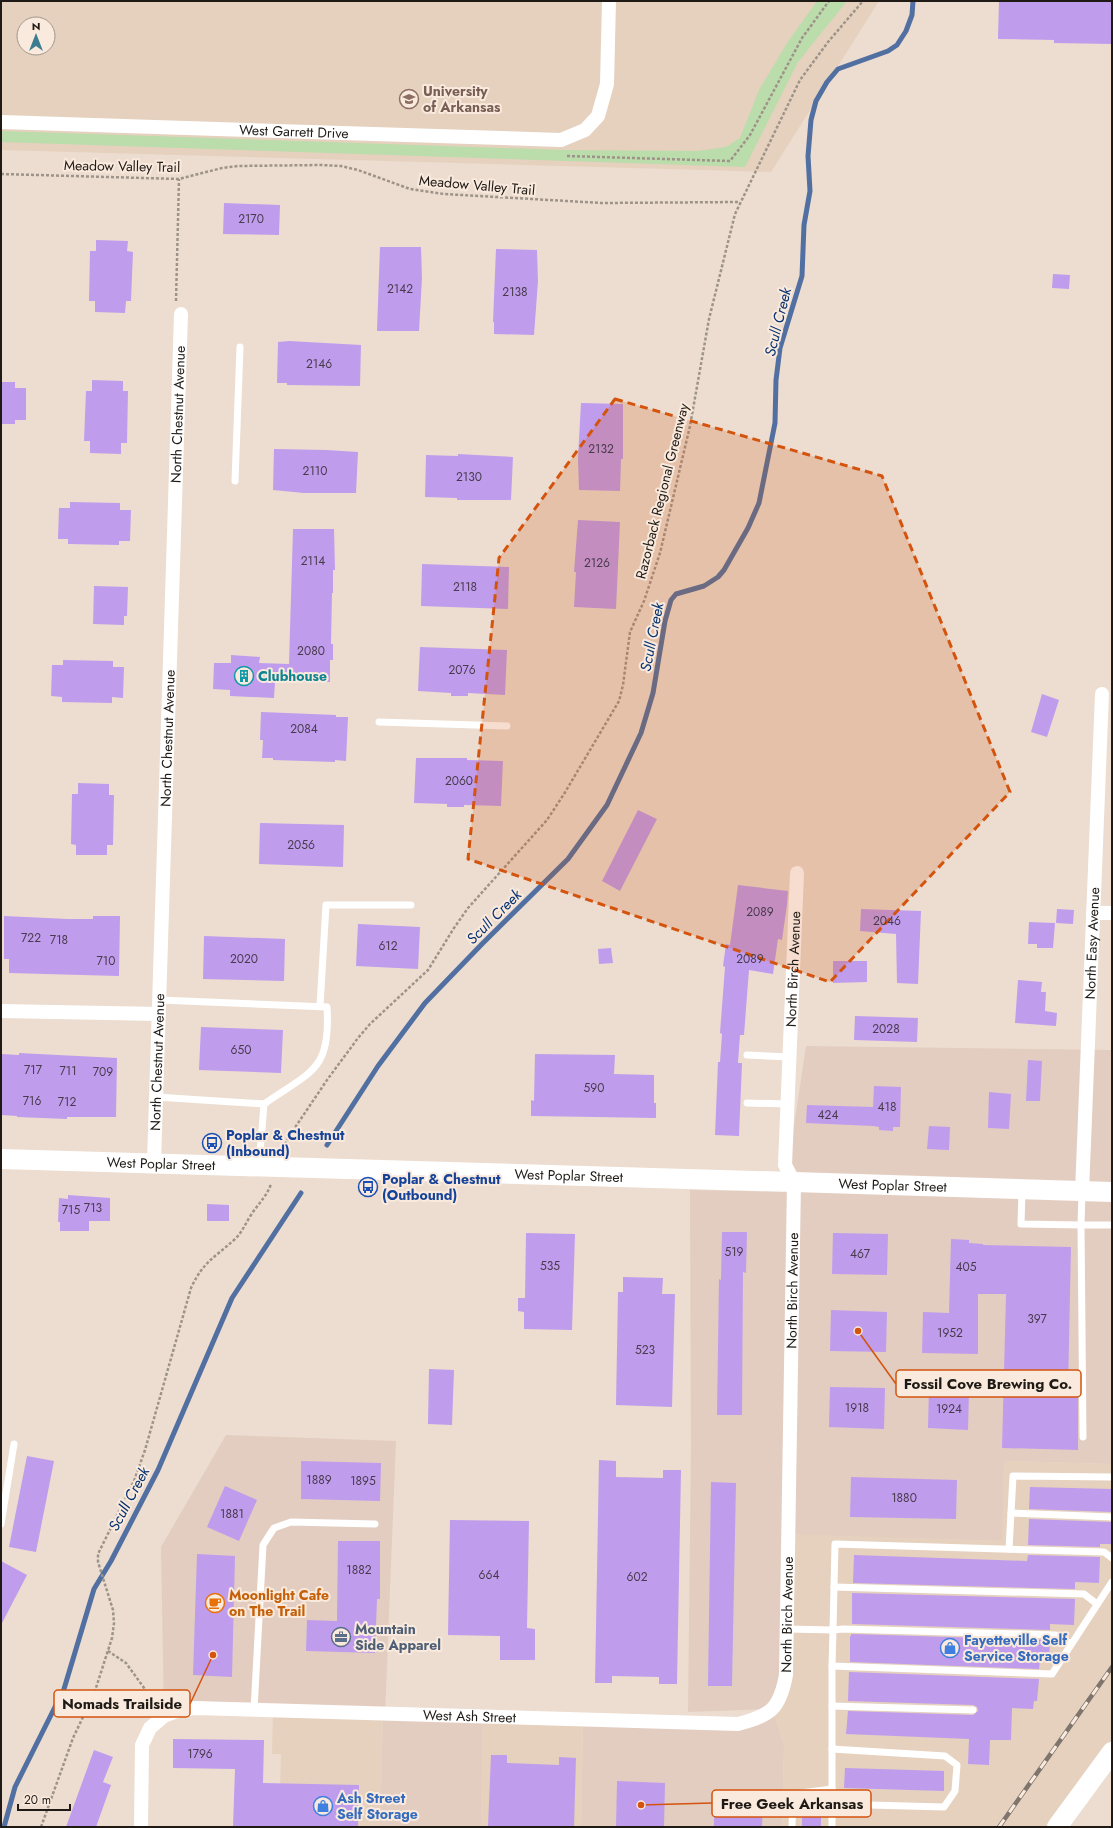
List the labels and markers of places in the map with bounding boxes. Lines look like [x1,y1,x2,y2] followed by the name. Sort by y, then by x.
[423,81,501,117] place label: University of Arkansas
[398,88,420,110] school or university icon: University of Arkansas
[233,665,255,687] building icon: Clubhouse
[258,666,327,686] place label: Clubhouse
[226,1125,345,1161] place label: Poplar & Chestnut (Inbound)
[201,1132,223,1154] bus stop icon: Poplar & Chestnut (Inbound)
[382,1169,501,1205] place label: Poplar & Chestnut (Outbound)
[357,1176,379,1198] bus stop icon: Poplar & Chestnut (Outbound)
[896,1370,1081,1397] callout: Fossil Cove Brewing Co.
[229,1585,329,1621] place label: Moonlight Cafe on The Trail
[204,1592,226,1614] cafe icon: Moonlight Cafe on The Trail
[355,1619,441,1655] place label: Mountain Side Apparel
[330,1626,352,1648] office icon: Mountain Side Apparel
[964,1630,1069,1666] place label: Fayetteville Self Service Storage
[939,1637,961,1659] shop icon: Fayetteville Self Service Storage
[54,1690,190,1717] callout: Nomads Trailside
[336,1788,418,1824] place label: Ash Street Self Storage
[712,1790,871,1817] callout: Free Geek Arkansas
[312,1795,334,1817] shop icon: Ash Street Self Storage

